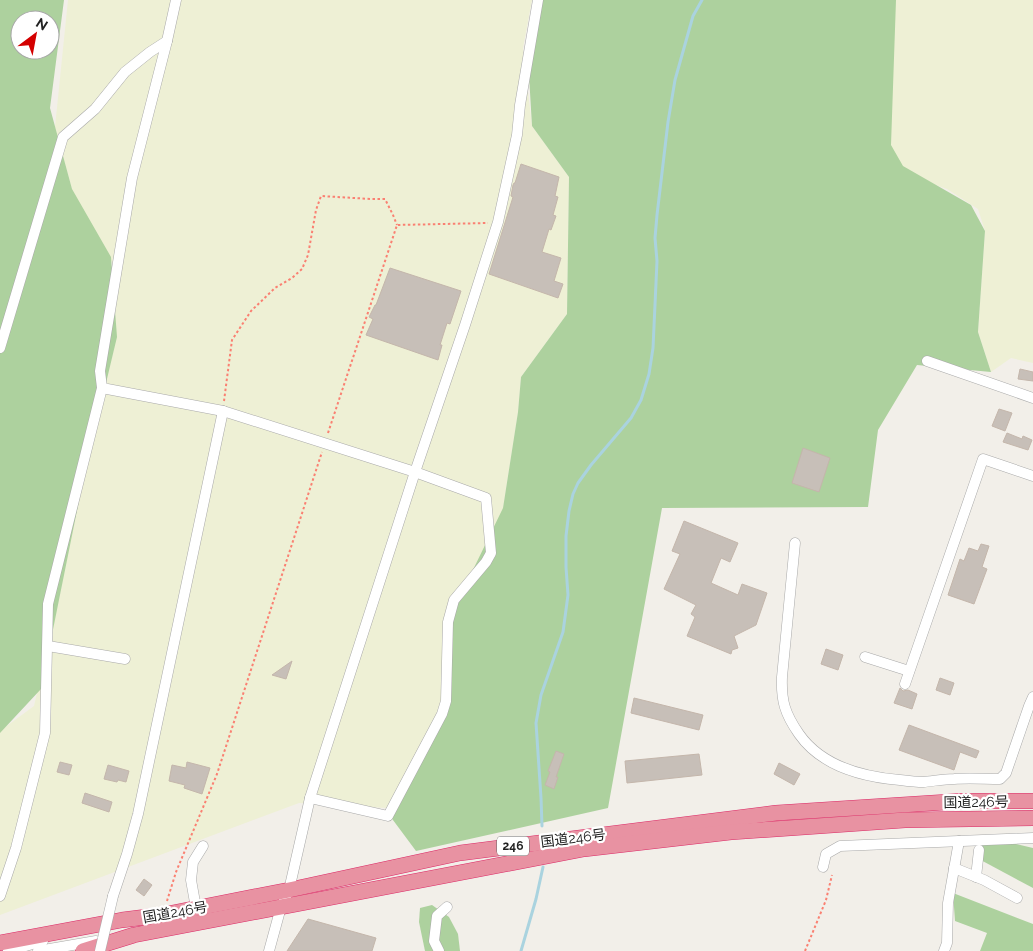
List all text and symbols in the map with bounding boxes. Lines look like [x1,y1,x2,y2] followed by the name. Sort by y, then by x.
[10,10,60,60] north arrow
[33,14,51,34] text: N
[943,793,1009,811] street label: 国道246号
[540,826,606,850] street label: 国道246号
[497,836,529,856] road number: 246
[141,898,209,926] street label: 国道246号

